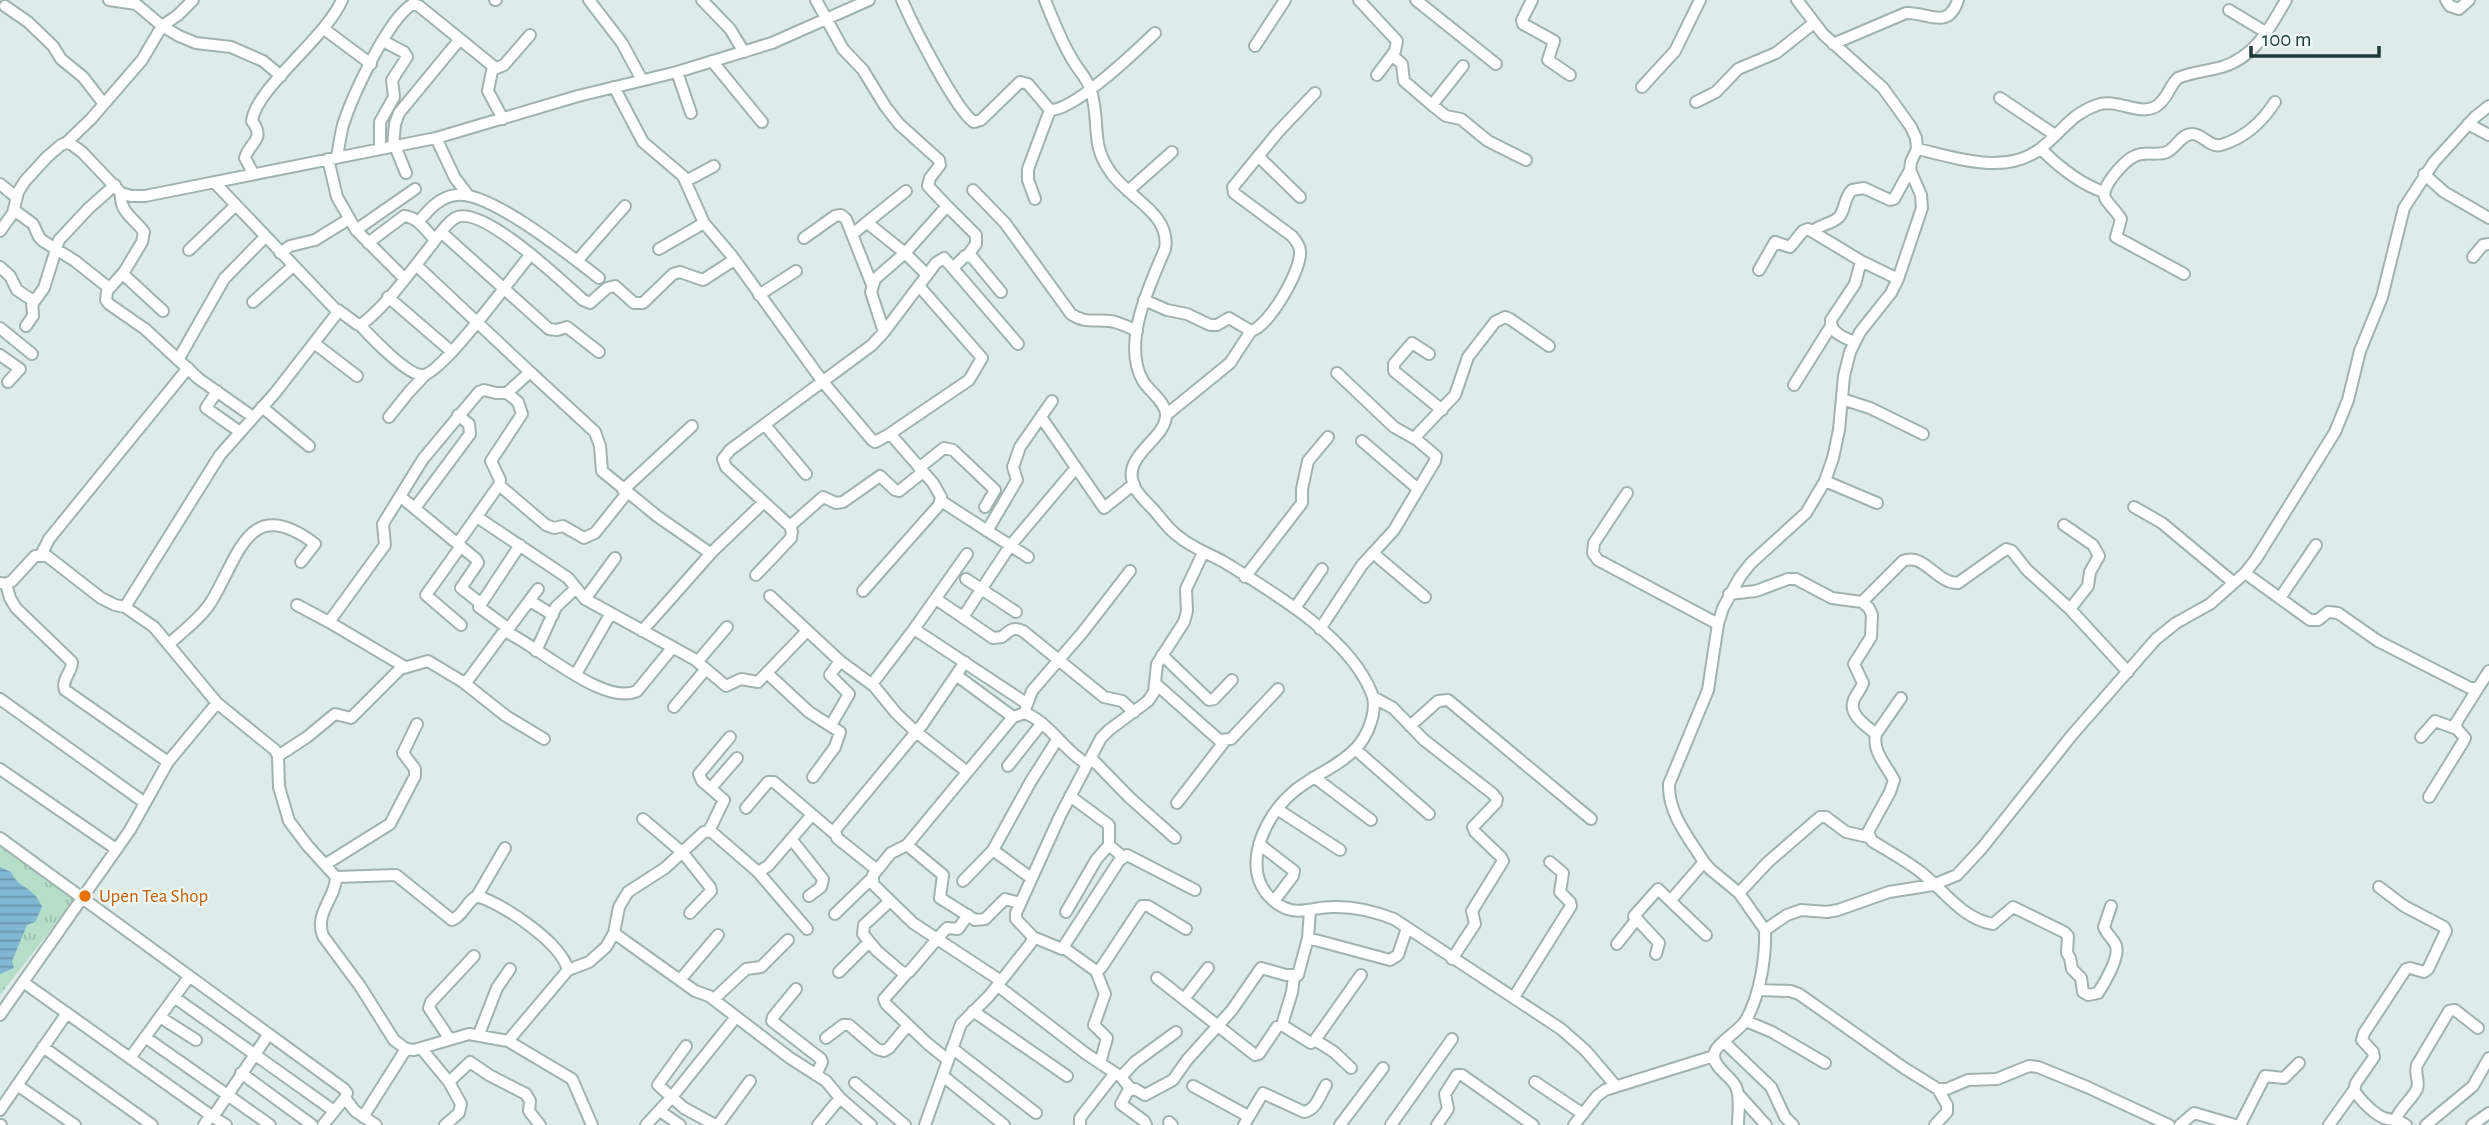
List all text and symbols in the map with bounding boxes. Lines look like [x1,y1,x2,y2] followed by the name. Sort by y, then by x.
[2251,14,2379,58] scale bar
[2262,29,2312,50] text: 100 m
[99,887,208,906] place label: Upen Tea Shop
[77,888,93,904] marker: Upen Tea Shop

